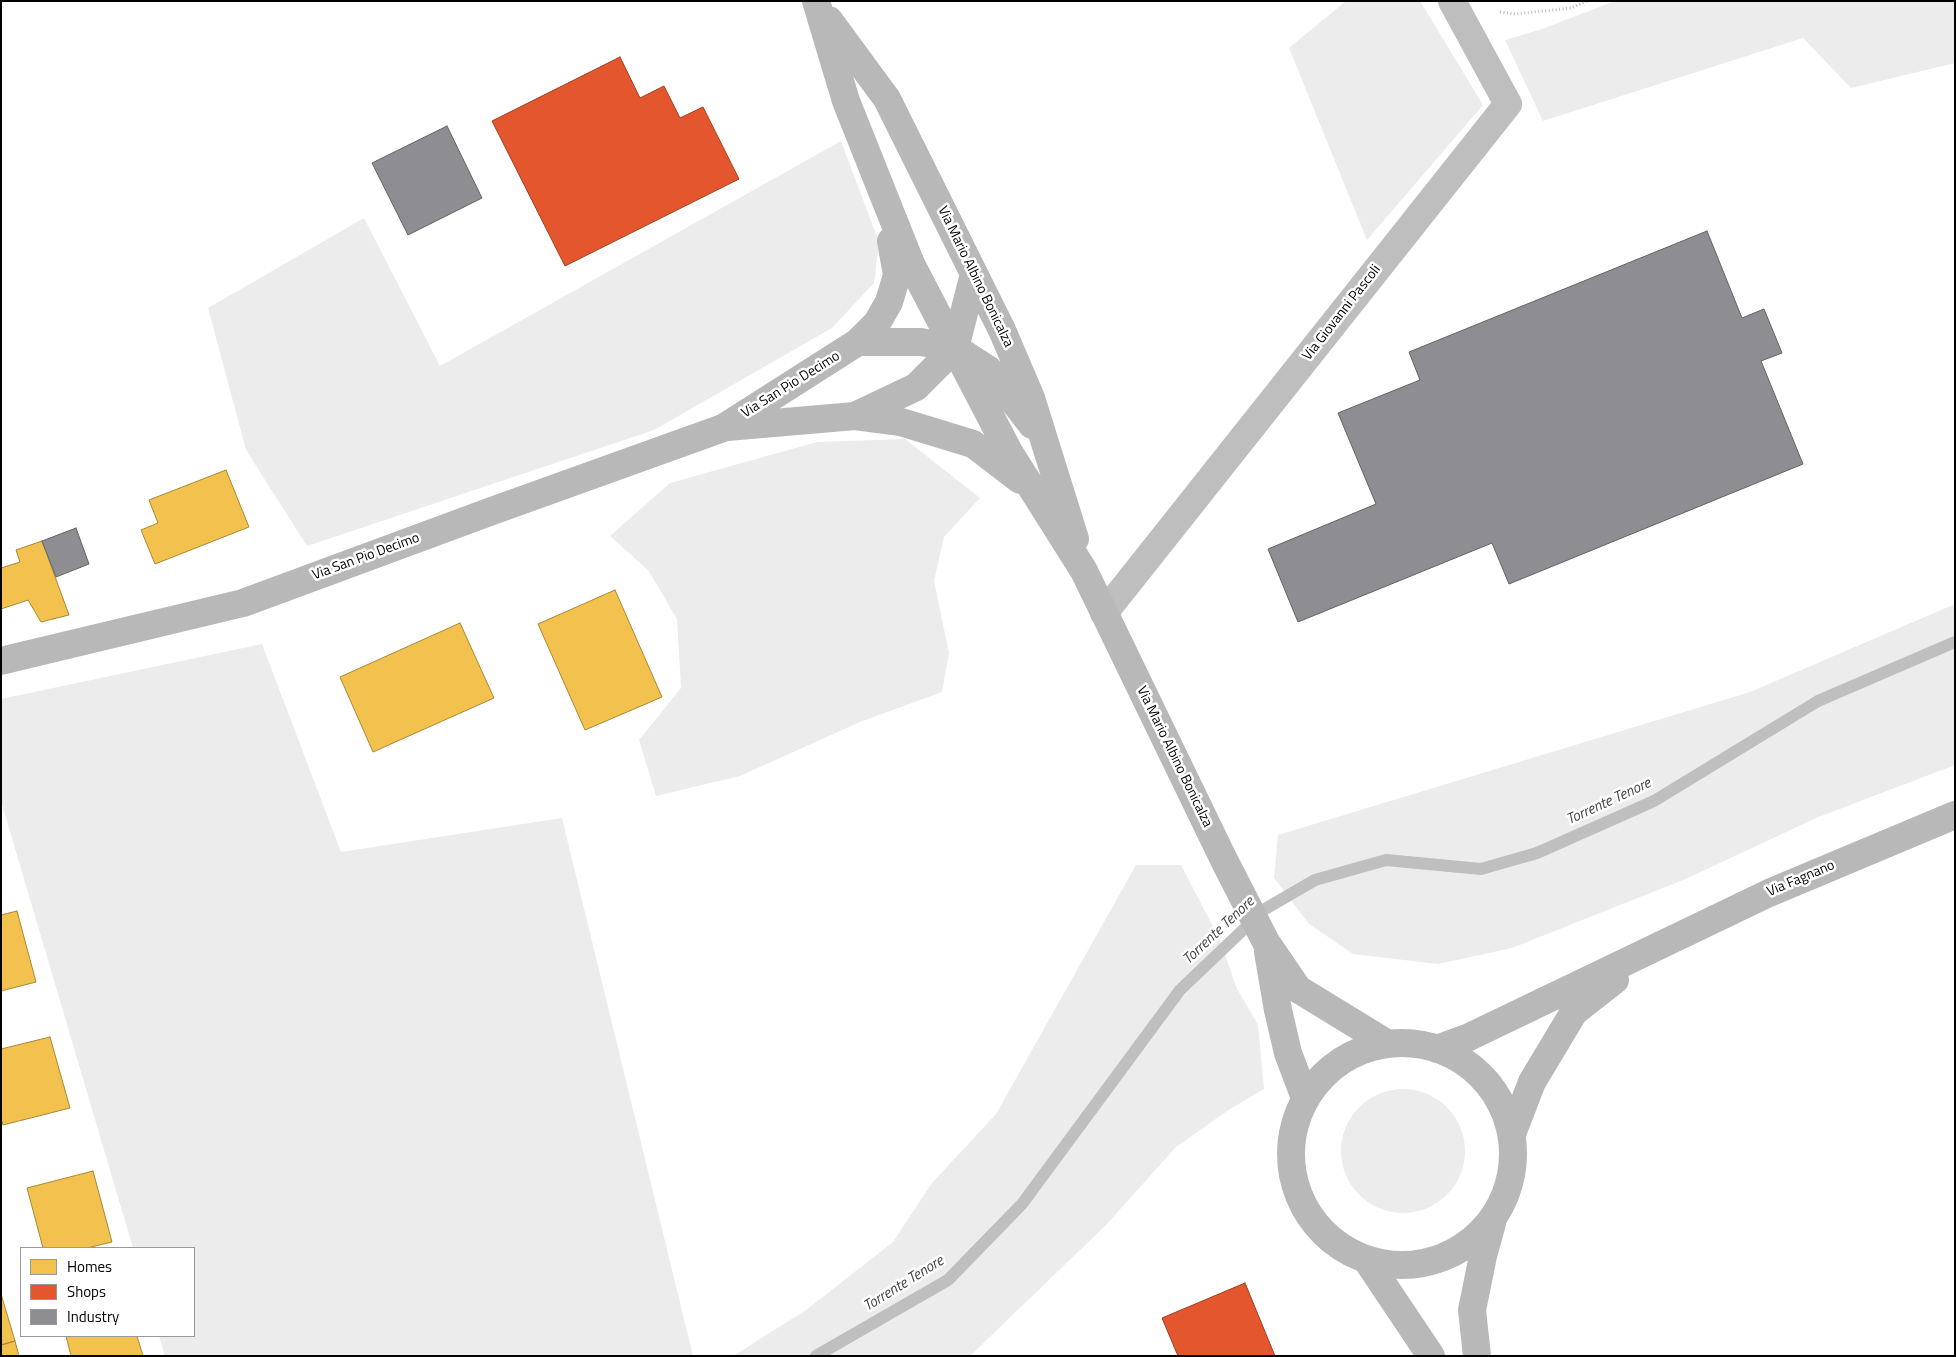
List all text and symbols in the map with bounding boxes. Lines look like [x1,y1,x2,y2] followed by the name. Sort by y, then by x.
[934,204,1016,350] street label: Via Mario Albino Bonicalza
[1300,262,1384,364] street label: Via Giovanni Pascoli
[739,348,843,422] street label: Via San Pio Decimo
[310,530,422,584] street label: Via San Pio Decimo
[1133,684,1215,830] street label: Via Mario Albino Bonicalza
[1564,775,1654,829] water label: Torrente Tenore
[1765,857,1837,901] street label: Via Fagnano
[1180,893,1258,969] water label: Torrente Tenore
[20,1247,195,1337] legend
[861,1252,947,1316] water label: Torrente Tenore
[67,1255,112,1278] text: Homes
[67,1280,106,1303] text: Shops
[67,1305,119,1328] text: Industry

